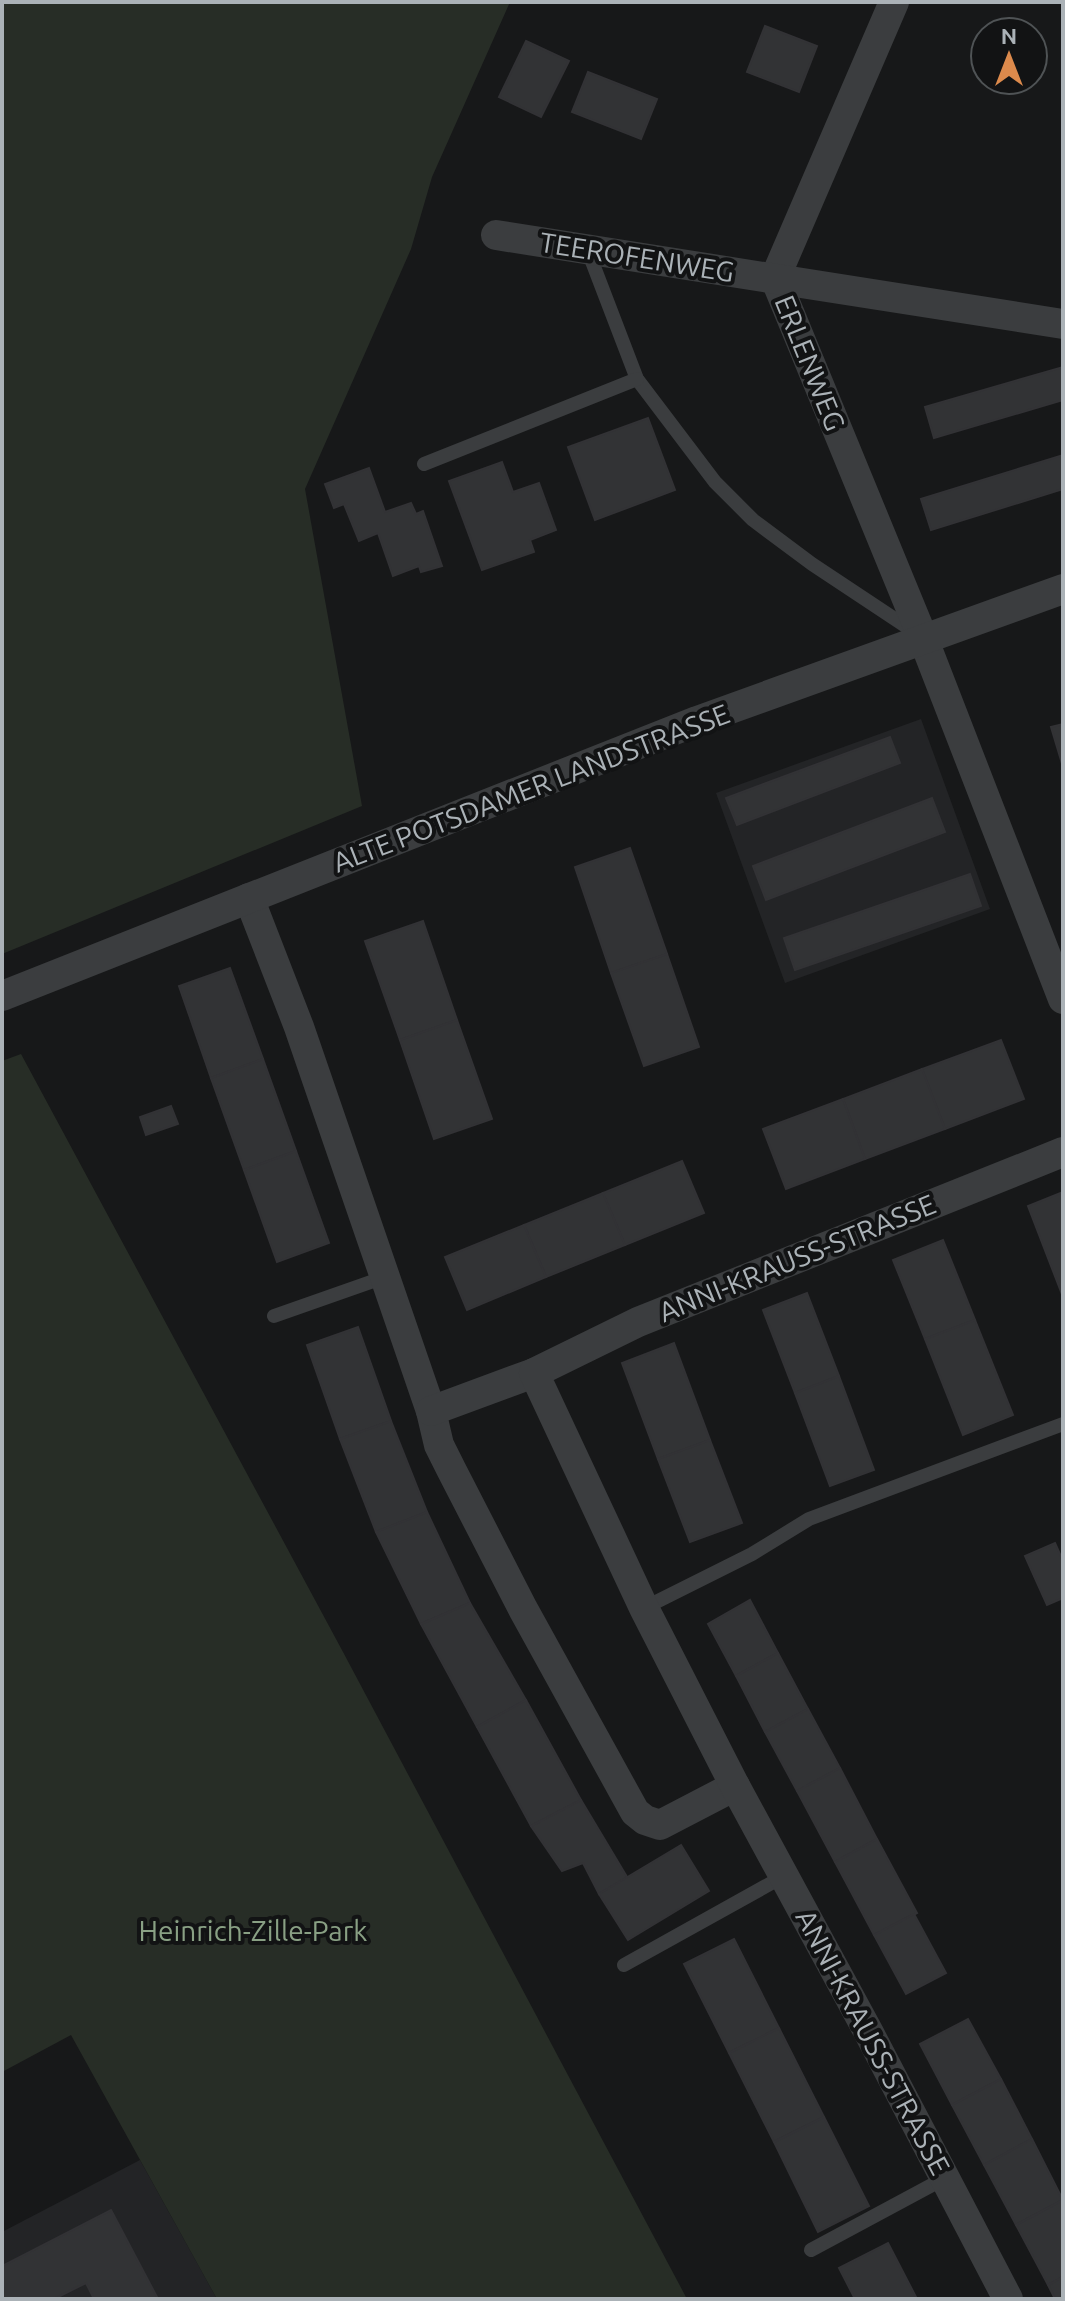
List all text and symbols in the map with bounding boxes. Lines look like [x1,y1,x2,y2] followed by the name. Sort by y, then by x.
[969,16,1049,96] north arrow
[1001,23,1017,48] text: N
[538,226,736,287] street label: TEEROFENWEG
[769,291,852,435] street label: ERLENWEG
[328,697,734,878] street label: ALTE POTSDAMER LANDSTRASSE
[654,1188,940,1327] street label: ANNI-KRAUSS-STRASSE
[790,1904,957,2180] street label: ANNI-KRAUSS-STRASSE
[138,1915,368,1946] park label: Heinrich-Zille-Park

